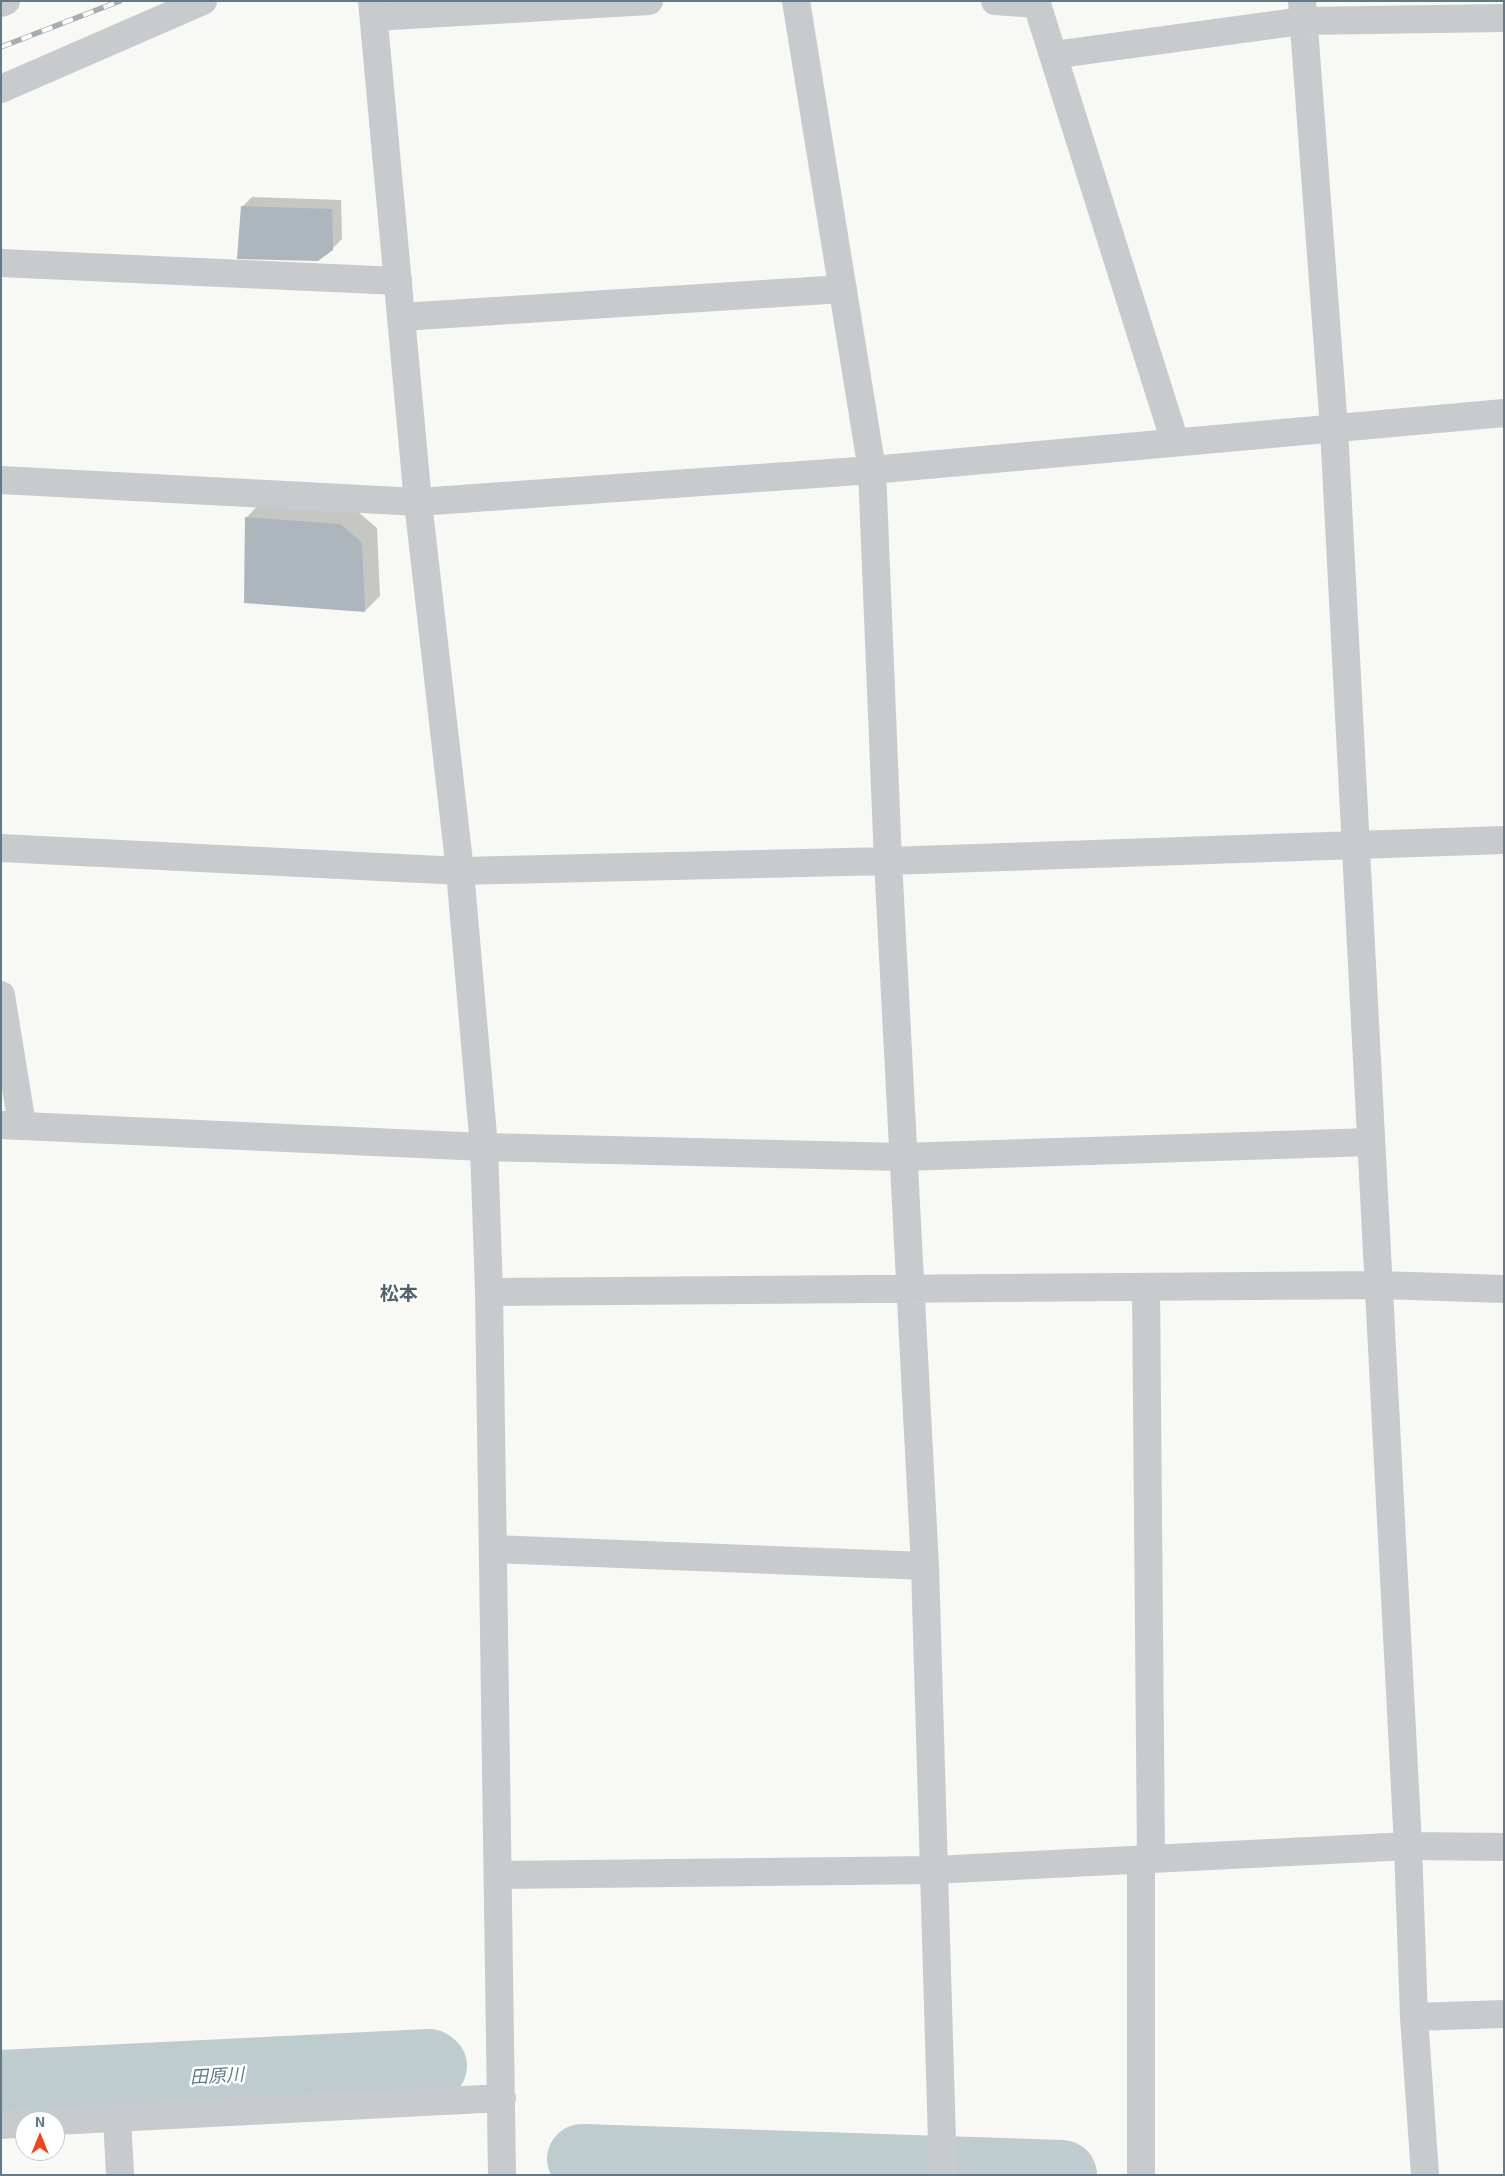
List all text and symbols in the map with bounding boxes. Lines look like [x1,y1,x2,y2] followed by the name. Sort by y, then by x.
[380,1283,418,1305] district label: 松本
[189,2064,245,2088] water label: 田原川
[15,2111,65,2161] north arrow
[35,2113,45,2130] text: N

